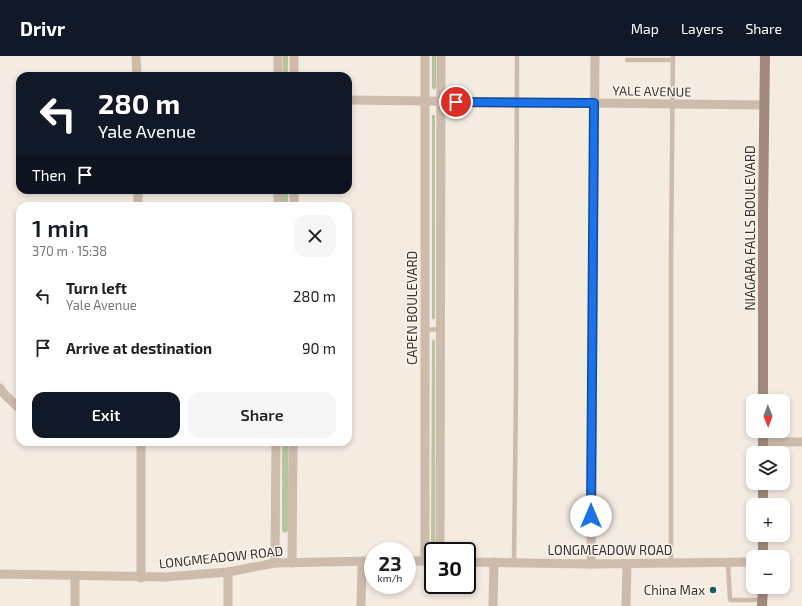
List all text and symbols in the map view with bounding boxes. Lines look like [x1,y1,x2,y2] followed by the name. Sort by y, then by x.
[20,17,65,40] text: Drivr
[631,20,659,37] text: Map
[681,20,723,37] text: Layers
[745,20,782,37] text: Share
[612,82,692,100] street label: YALE AVENUE
[439,85,473,119] pin
[98,86,180,120] text: 280 m
[32,88,84,140] icon: left
[445,91,467,113] icon: arrive
[98,120,196,142] text: Yale Avenue
[742,145,758,311] street label: NIAGARA FALLS BOULEVARD
[74,164,96,186] icon: arrive
[32,166,66,184] text: Then
[32,213,89,242] text: 1 min
[294,215,336,257] button: close
[32,243,107,259] text: 370 m · 15:38
[404,251,420,365] street label: CAPEN BOULEVARD
[66,279,127,297] text: Turn left
[32,285,54,307] icon: left
[293,287,336,305] text: 280 m
[66,297,137,313] text: Yale Avenue
[32,337,54,359] icon: arrive
[66,339,212,357] text: Arrive at destination
[302,339,336,357] text: 90 m
[32,392,180,438] button: Exit
[188,392,336,438] button: Share
[746,394,790,438] north arrow
[746,394,790,594] map controls
[746,446,790,490] button: layers
[570,495,612,537] position arrow
[746,498,790,542] button: +
[424,542,476,594] speed limit sign: 30
[548,542,672,558] street label: LONGMEADOW ROAD
[158,543,284,571] street label: LONGMEADOW ROAD
[746,550,790,594] button: −
[379,551,401,575] text: 23
[378,572,402,584] text: km/h
[644,582,705,598] place label: China Max
[708,585,718,595] marker: China Max

